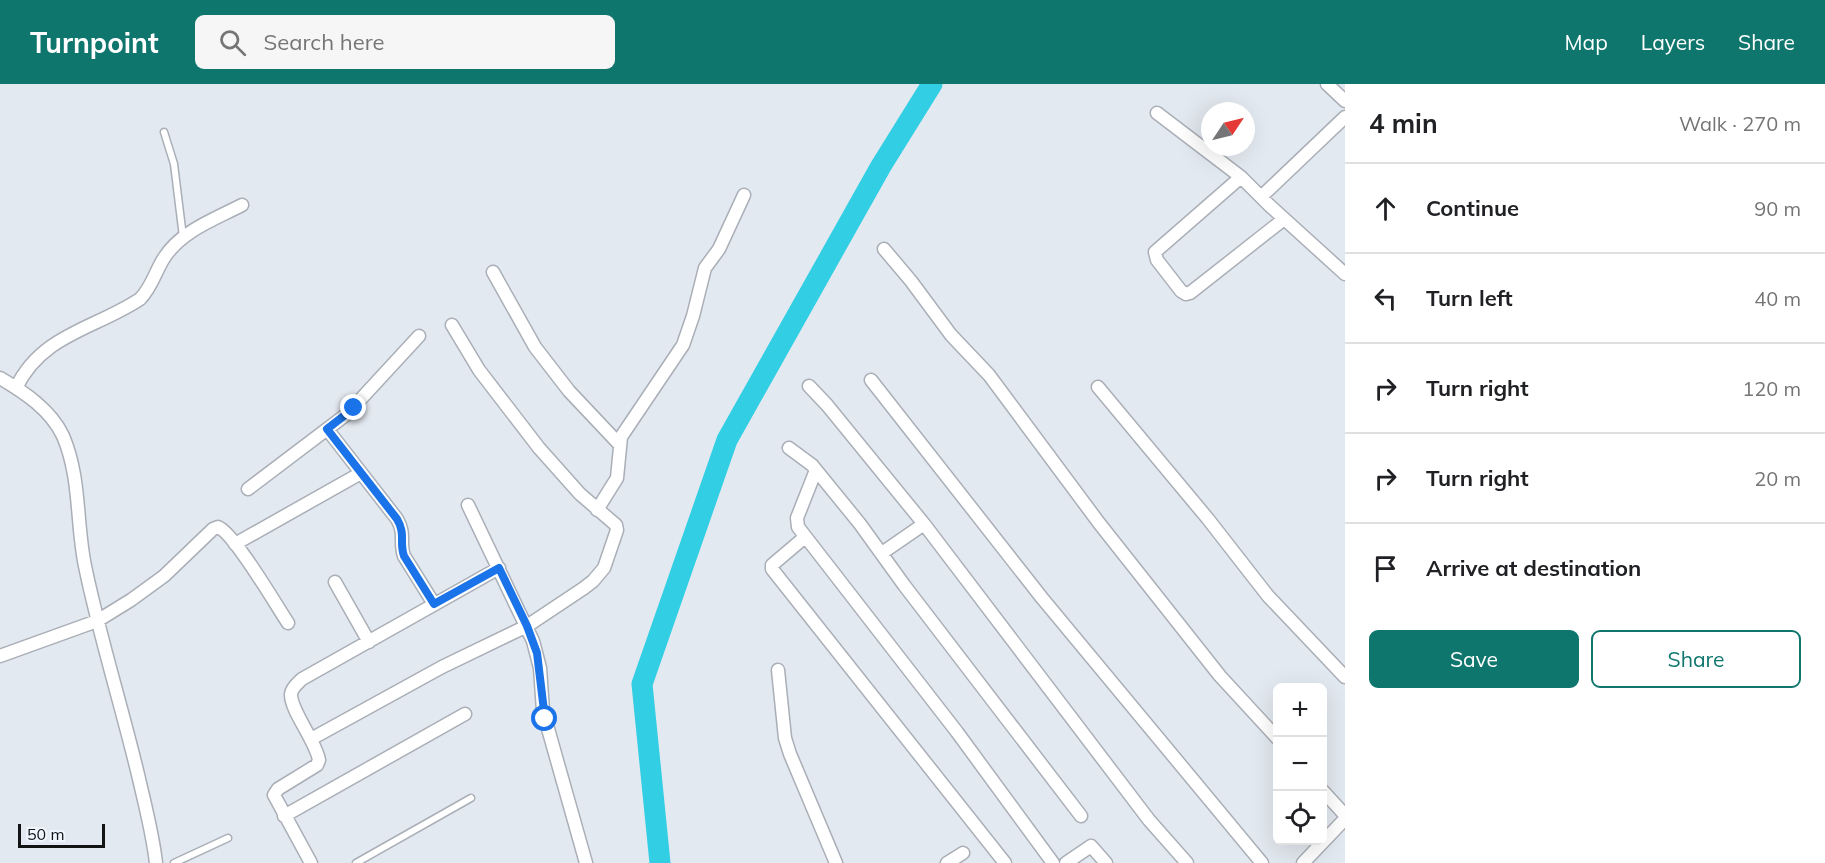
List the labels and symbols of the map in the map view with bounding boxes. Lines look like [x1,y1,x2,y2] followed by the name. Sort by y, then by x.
[1201,102,1255,156] north arrow
[340,394,366,420] route end
[531,705,557,731] route start
[18,821,105,848] scale bar

